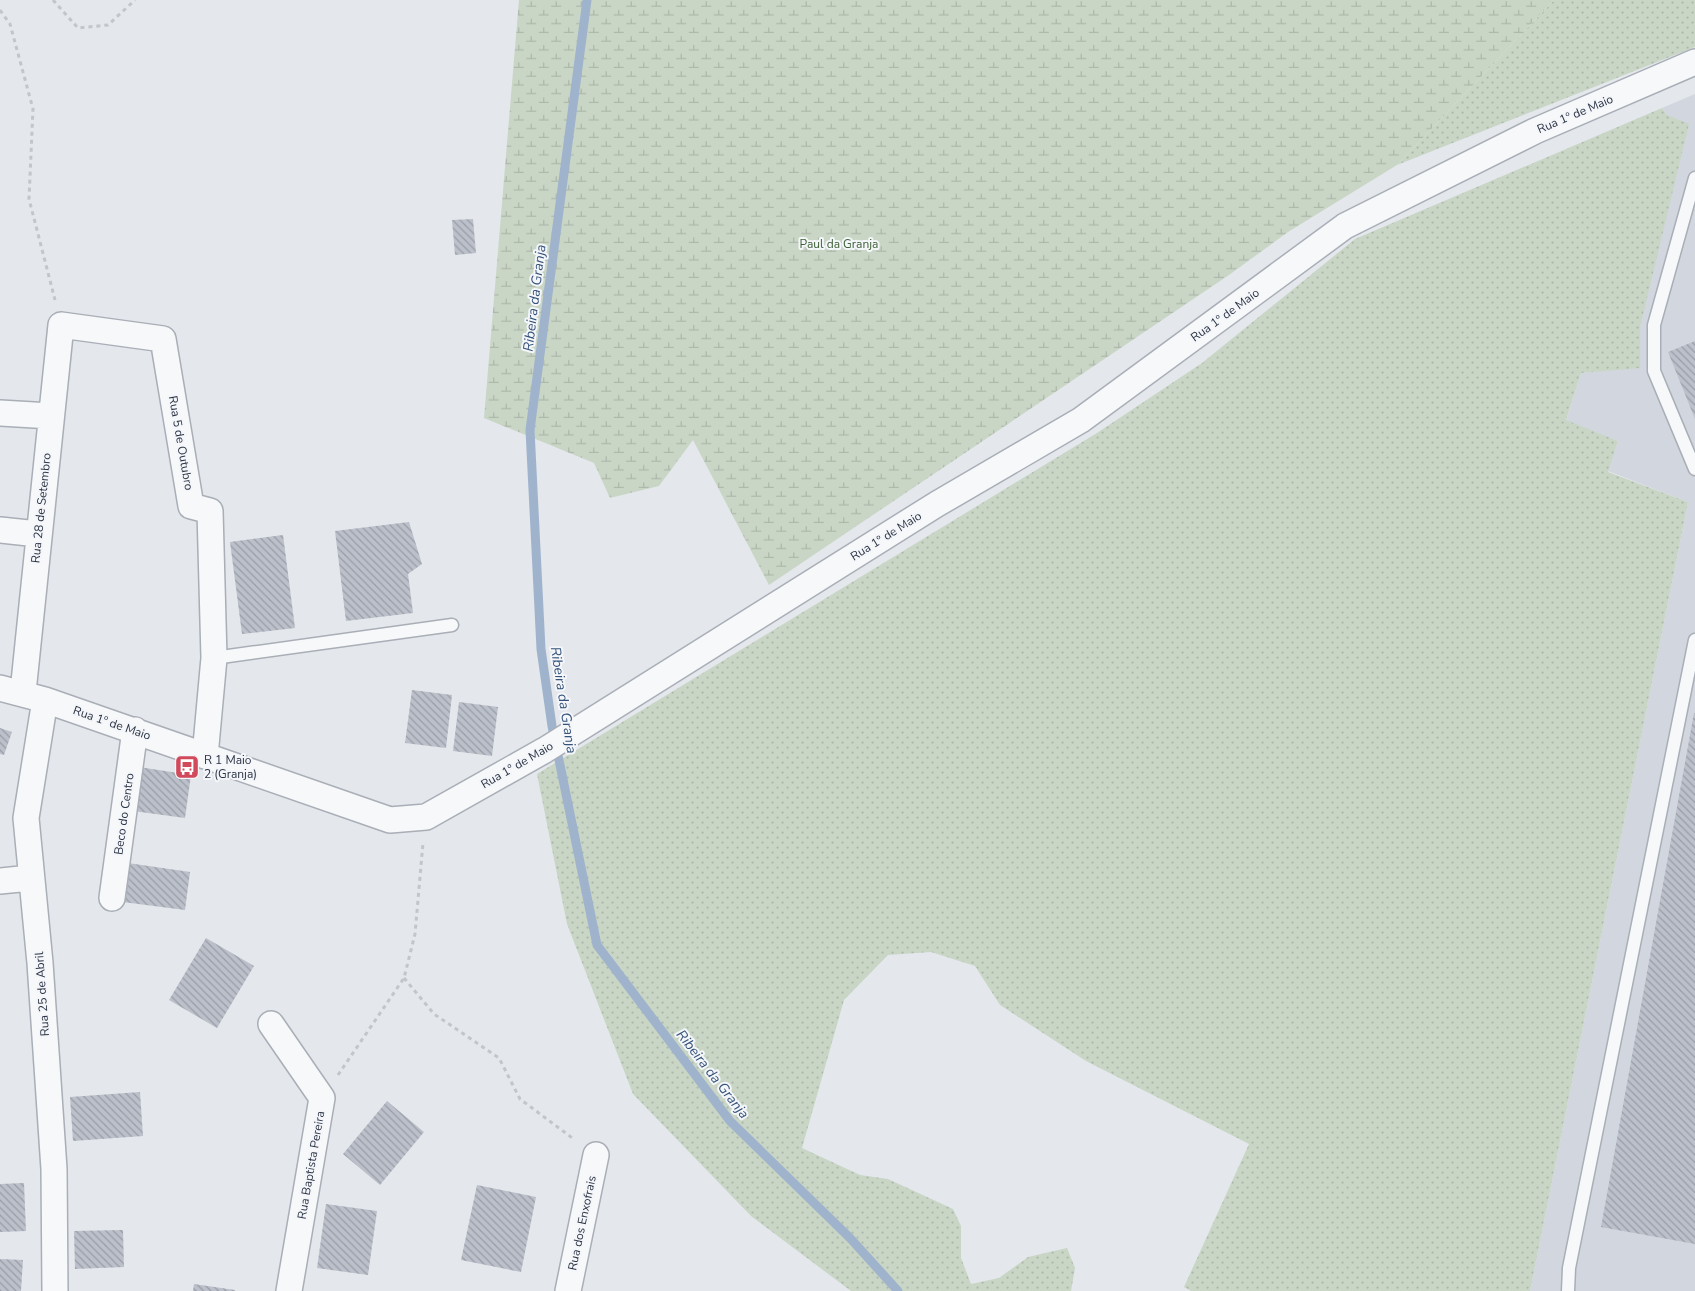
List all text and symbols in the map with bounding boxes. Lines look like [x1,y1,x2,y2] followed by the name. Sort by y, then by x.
[1535,91,1616,137] street label: Rua 1º de Maio
[800,236,878,252] park label: Paul da Granja
[518,243,550,353] water label: Ribeira da Granja
[1187,285,1263,345] street label: Rua 1º de Maio
[165,394,197,492] street label: Rua 5 de Outubro
[27,452,55,564] street label: Rua 28 de Setembro
[847,508,925,564] street label: Rua 1º de Maio
[546,645,581,755] water label: Ribeira da Granja
[71,702,153,744] street label: Rua 1º de Maio
[478,738,556,792] street label: Rua 1º de Maio
[204,752,257,782] place label: R 1 Maio 2 (Granja)
[174,754,200,780] bus stop icon: R 1 Maio 2 (Granja)
[110,772,138,856] street label: Beco do Centro
[31,951,53,1037] street label: Rua 25 de Abril
[672,1026,753,1123] water label: Ribeira da Granja
[294,1110,328,1220] street label: Rua Baptista Pereira
[564,1174,600,1272] street label: Rua dos Enxofrais

